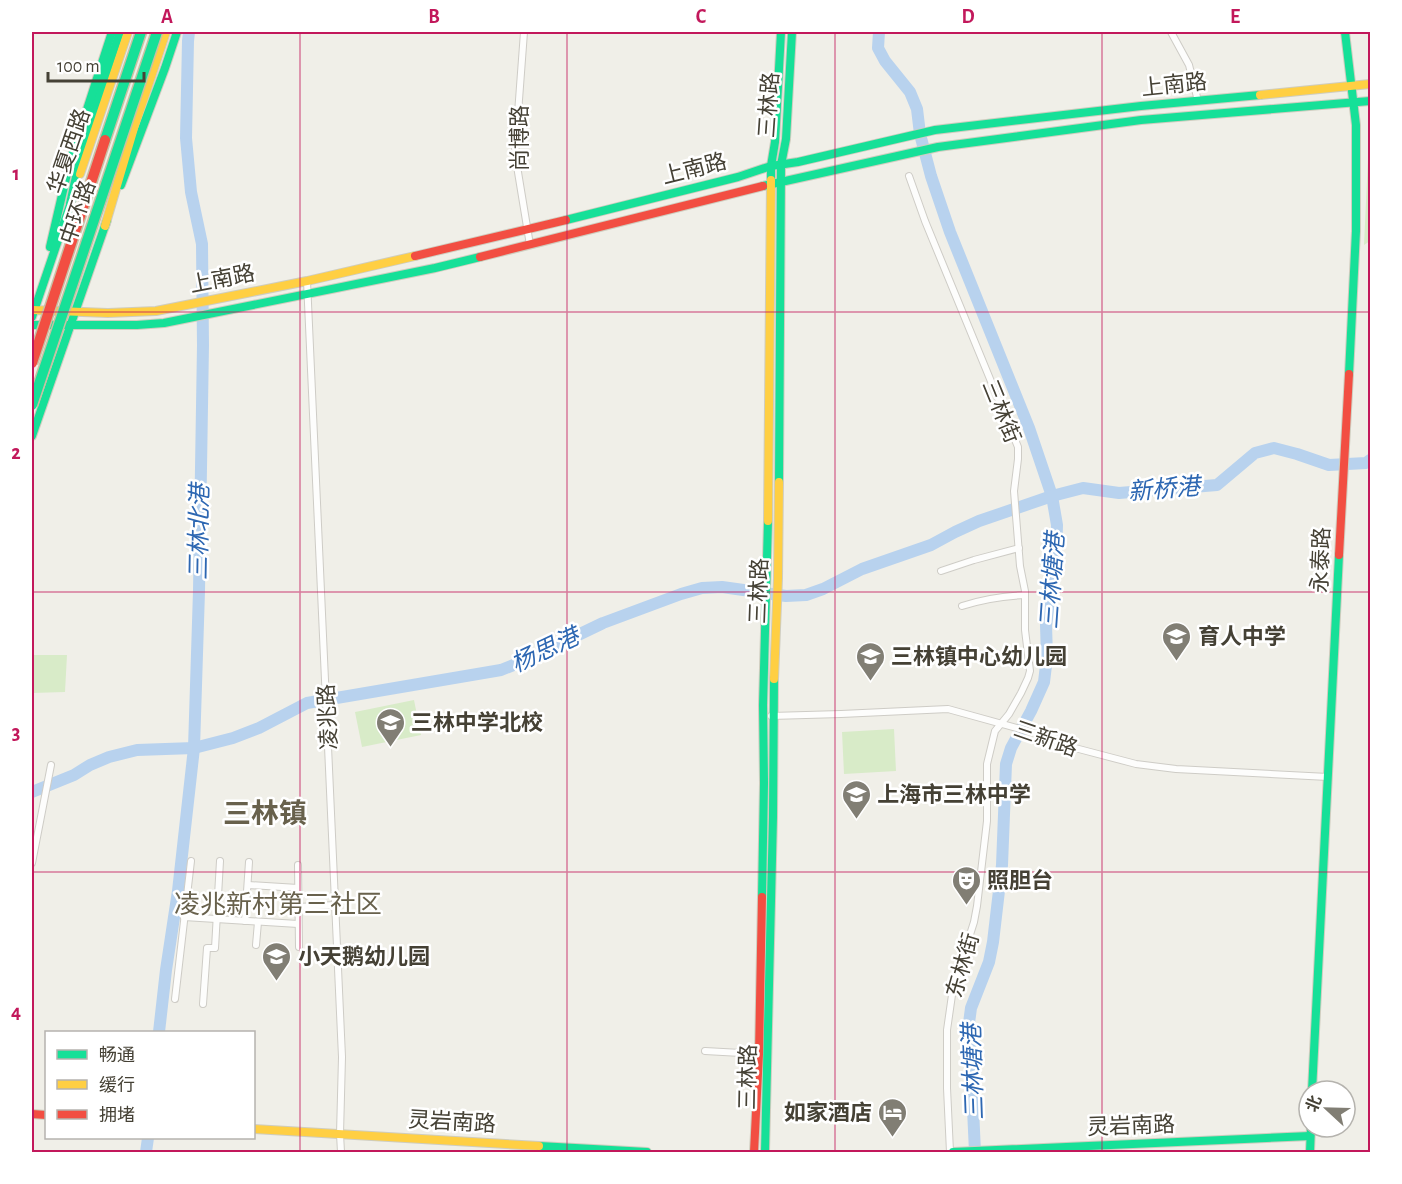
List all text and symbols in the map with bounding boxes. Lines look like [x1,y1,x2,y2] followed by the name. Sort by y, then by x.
[161,7,173,27] text: A
[428,7,440,27] text: B
[696,7,707,27] text: C
[961,7,975,27] text: D
[1230,7,1240,27] text: E
[48,45,144,83] scale bar
[57,58,100,76] text: 100 m
[1140,70,1208,99] street label: 上南路
[755,71,782,139] street label: 三林路
[508,105,531,171] street label: 尚博路
[43,106,94,197] street label: 华夏西路
[659,149,729,188] street label: 上南路
[12,164,20,184] text: 1
[56,177,99,247] street label: 中环路
[187,261,257,296] street label: 上南路
[979,376,1025,446] street label: 三林街
[11,443,21,463] text: 2
[1127,473,1204,505] water label: 新桥港
[185,481,213,580] water label: 三林北港
[1308,527,1333,593] street label: 永泰路
[1036,529,1069,630] water label: 三林塘港
[746,558,771,624] street label: 三林路
[1161,620,1193,662] school or university icon: 育人中学
[507,622,586,677] water label: 杨思港
[1198,624,1286,648] place label: 育人中学
[854,640,886,682] school or university icon: 三林镇中心幼儿园
[891,645,1067,668] place label: 三林镇中心幼儿园
[314,683,341,751] street label: 凌兆路
[374,706,406,748] school or university icon: 三林中学北校
[411,711,543,734] place label: 三林中学北校
[1011,717,1081,760] street label: 三新路
[12,723,20,743] text: 3
[840,778,872,820] school or university icon: 上海市三林中学
[877,783,1031,806] place label: 上海市三林中学
[223,799,307,829] district label: 三林镇
[950,864,982,906] theatre icon: 照胆台
[987,868,1053,892] place label: 照胆台
[174,890,382,918] district label: 凌兆新村第三社区
[942,930,983,1000] street label: 东林街
[261,940,293,982] school or university icon: 小天鹅幼儿园
[298,945,430,968] place label: 小天鹅幼儿园
[11,1002,21,1022] text: 4
[958,1021,988,1120] water label: 三林塘港
[45,1031,255,1139] legend
[735,1044,760,1110] street label: 三林路
[99,1045,135,1065] text: 畅通
[99,1075,135,1095] text: 缓行
[1297,1079,1357,1139] north arrow
[1303,1093,1324,1114] text: 北
[877,1096,909,1138] hotel icon: 如家酒店
[784,1101,872,1124] place label: 如家酒店
[99,1105,135,1125] text: 拥堵
[407,1108,497,1135] street label: 灵岩南路
[1087,1112,1175,1139] street label: 灵岩南路

